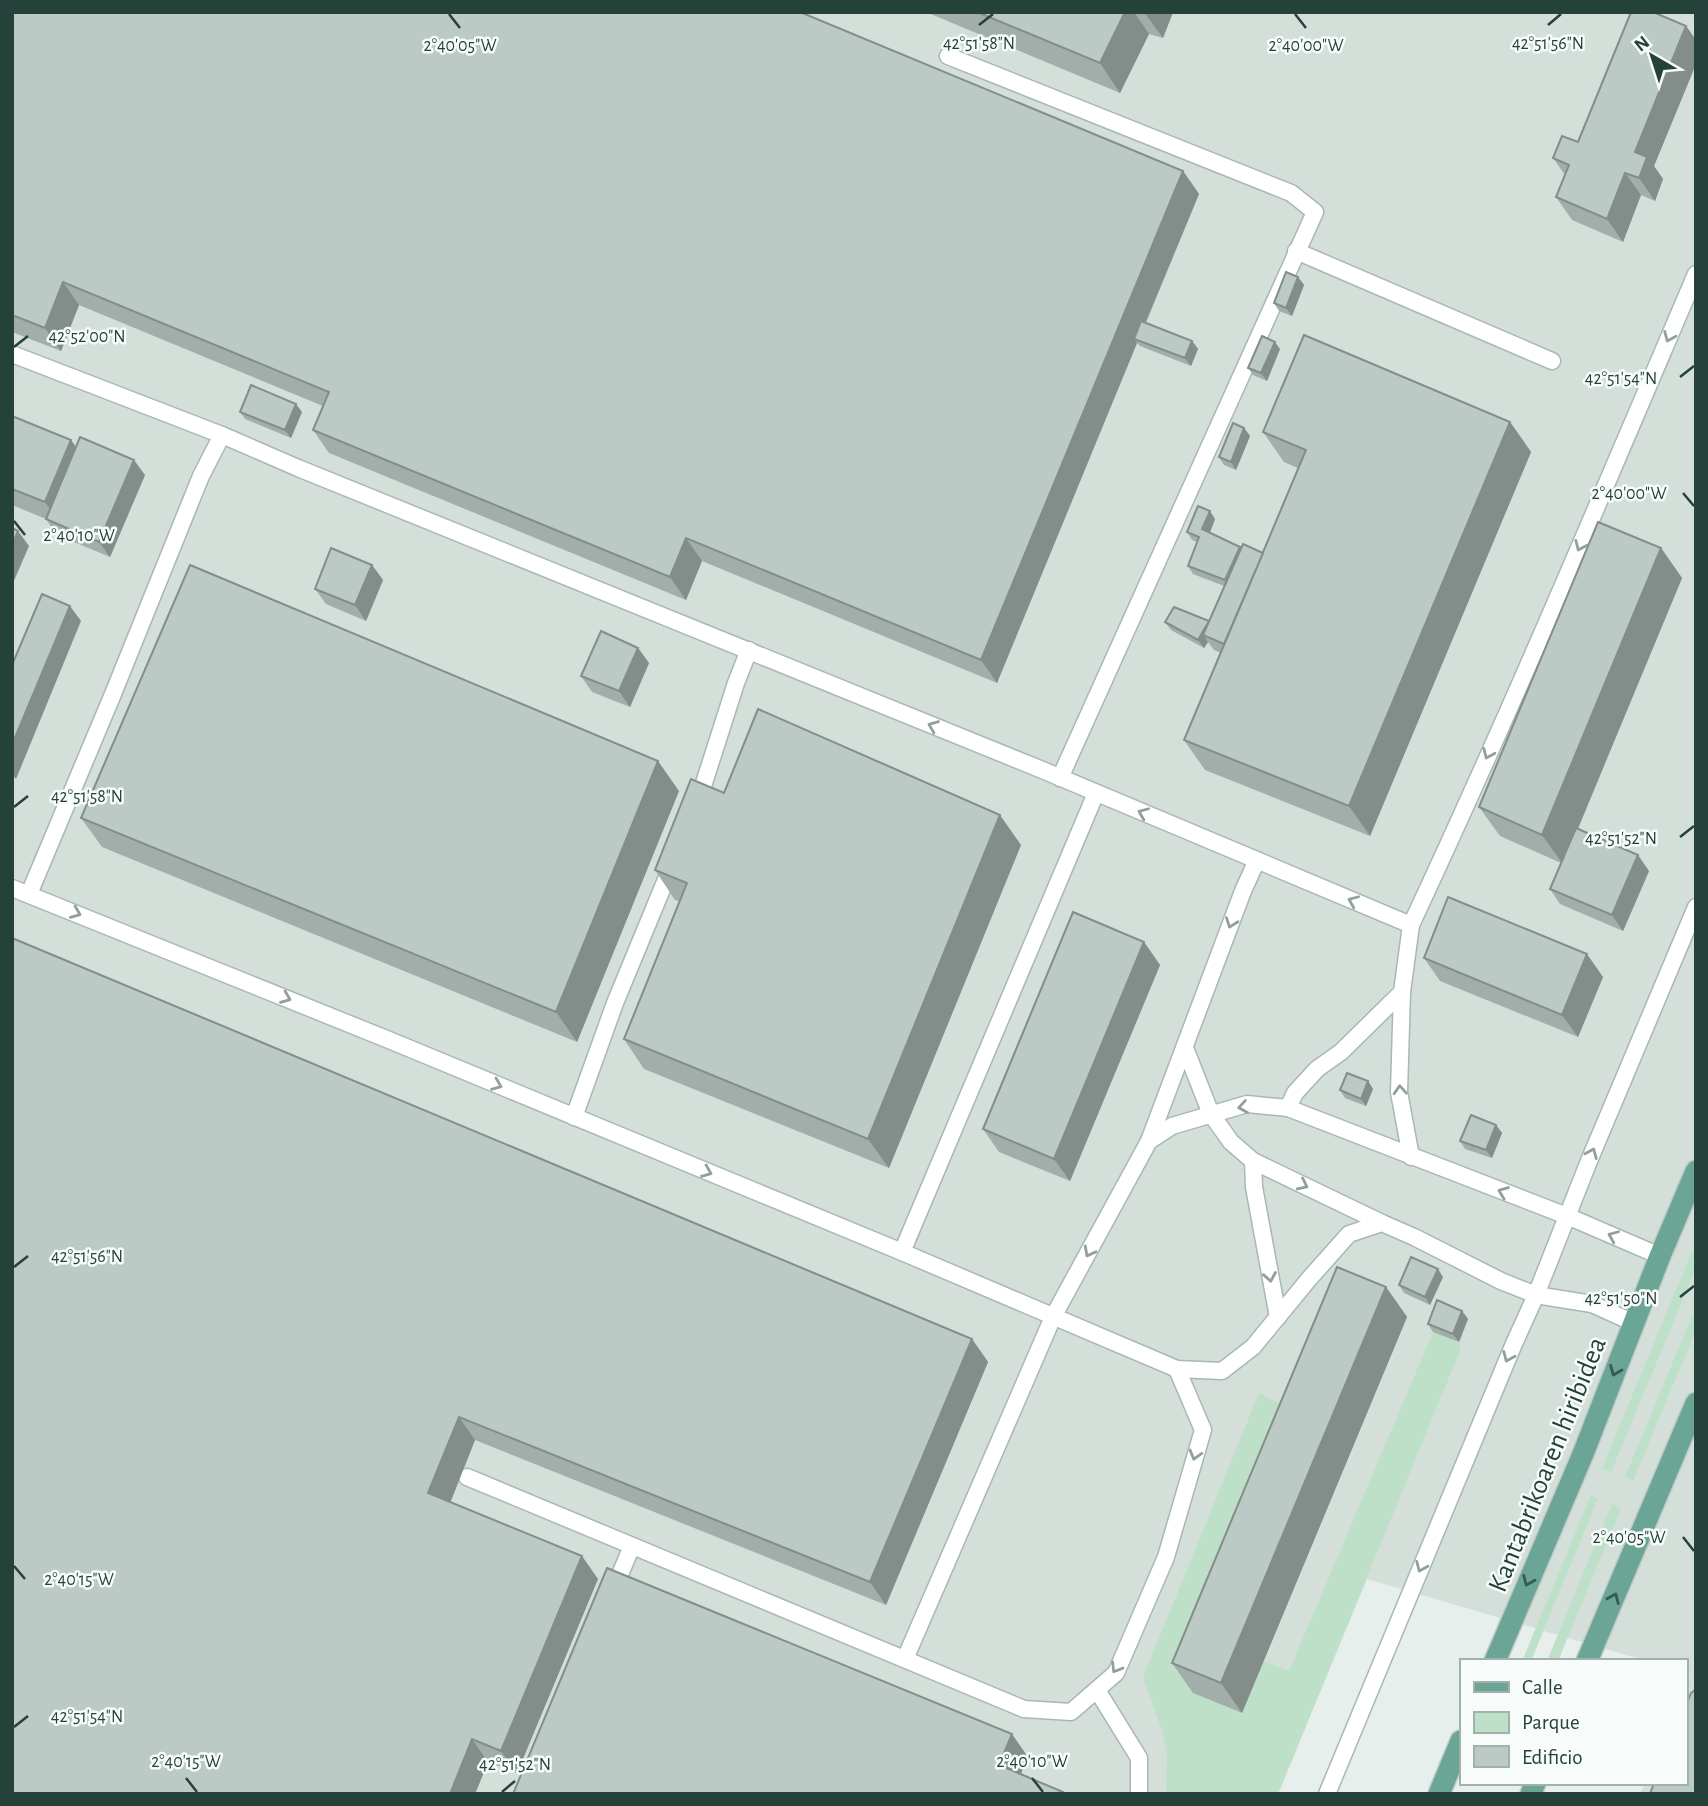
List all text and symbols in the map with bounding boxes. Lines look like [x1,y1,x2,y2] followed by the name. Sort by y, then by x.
[1617,21,1687,91] north arrow
[1631,32,1653,55] text: N
[943,35,1015,53] text: 42°51'58"N
[1512,35,1584,53] text: 42°51'56"N
[423,37,497,55] text: 2°40'05"W
[1269,37,1344,55] text: 2°40'00"W
[48,328,126,346] text: 42°52'00"N
[1663,329,1677,342] one-way arrow
[1585,370,1657,388] text: 42°51'54"N
[1592,485,1667,503] text: 2°40'00"W
[43,527,115,545] text: 2°40'10"W
[1574,539,1588,551] one-way arrow
[928,720,940,734] one-way arrow
[1482,747,1496,759] one-way arrow
[51,788,123,806] text: 42°51'58"N
[1138,807,1150,821] one-way arrow
[1585,830,1657,848] text: 42°51'52"N
[1348,895,1360,909] one-way arrow
[68,905,81,919] one-way arrow
[1225,917,1239,929] one-way arrow
[280,990,292,1004] one-way arrow
[490,1077,502,1091] one-way arrow
[1393,1084,1408,1095] one-way arrow
[1237,1099,1249,1114] one-way arrow
[1584,1148,1598,1160] one-way arrow
[701,1163,713,1177] one-way arrow
[1296,1177,1308,1191] one-way arrow
[1497,1186,1509,1200] one-way arrow
[1608,1231,1620,1245] one-way arrow
[1084,1245,1097,1257] one-way arrow
[51,1248,123,1266] text: 42°51'56"N
[1262,1271,1277,1283] one-way arrow
[1584,1290,1658,1308] text: 42°51'50"N
[1484,1333,1612,1596] street label: Kantabrikoaren hiribidea
[1503,1350,1517,1362] one-way arrow
[1610,1364,1624,1376] one-way arrow
[1189,1449,1204,1461] one-way arrow
[1592,1529,1666,1547] text: 2°40'05"W
[1415,1560,1429,1573] one-way arrow
[44,1571,114,1589] text: 2°40'15"W
[1523,1574,1537,1586] one-way arrow
[1606,1593,1620,1605] one-way arrow
[1460,1659,1687,1785] legend
[1111,1660,1124,1673] one-way arrow
[1522,1677,1563,1698] text: Calle
[51,1708,123,1726] text: 42°51'54"N
[1522,1712,1580,1733] text: Parque
[1522,1747,1583,1768] text: Edificio
[151,1753,221,1771] text: 2°40'15"W
[996,1753,1068,1771] text: 2°40'10"W
[479,1756,551,1774] text: 42°51'52"N

